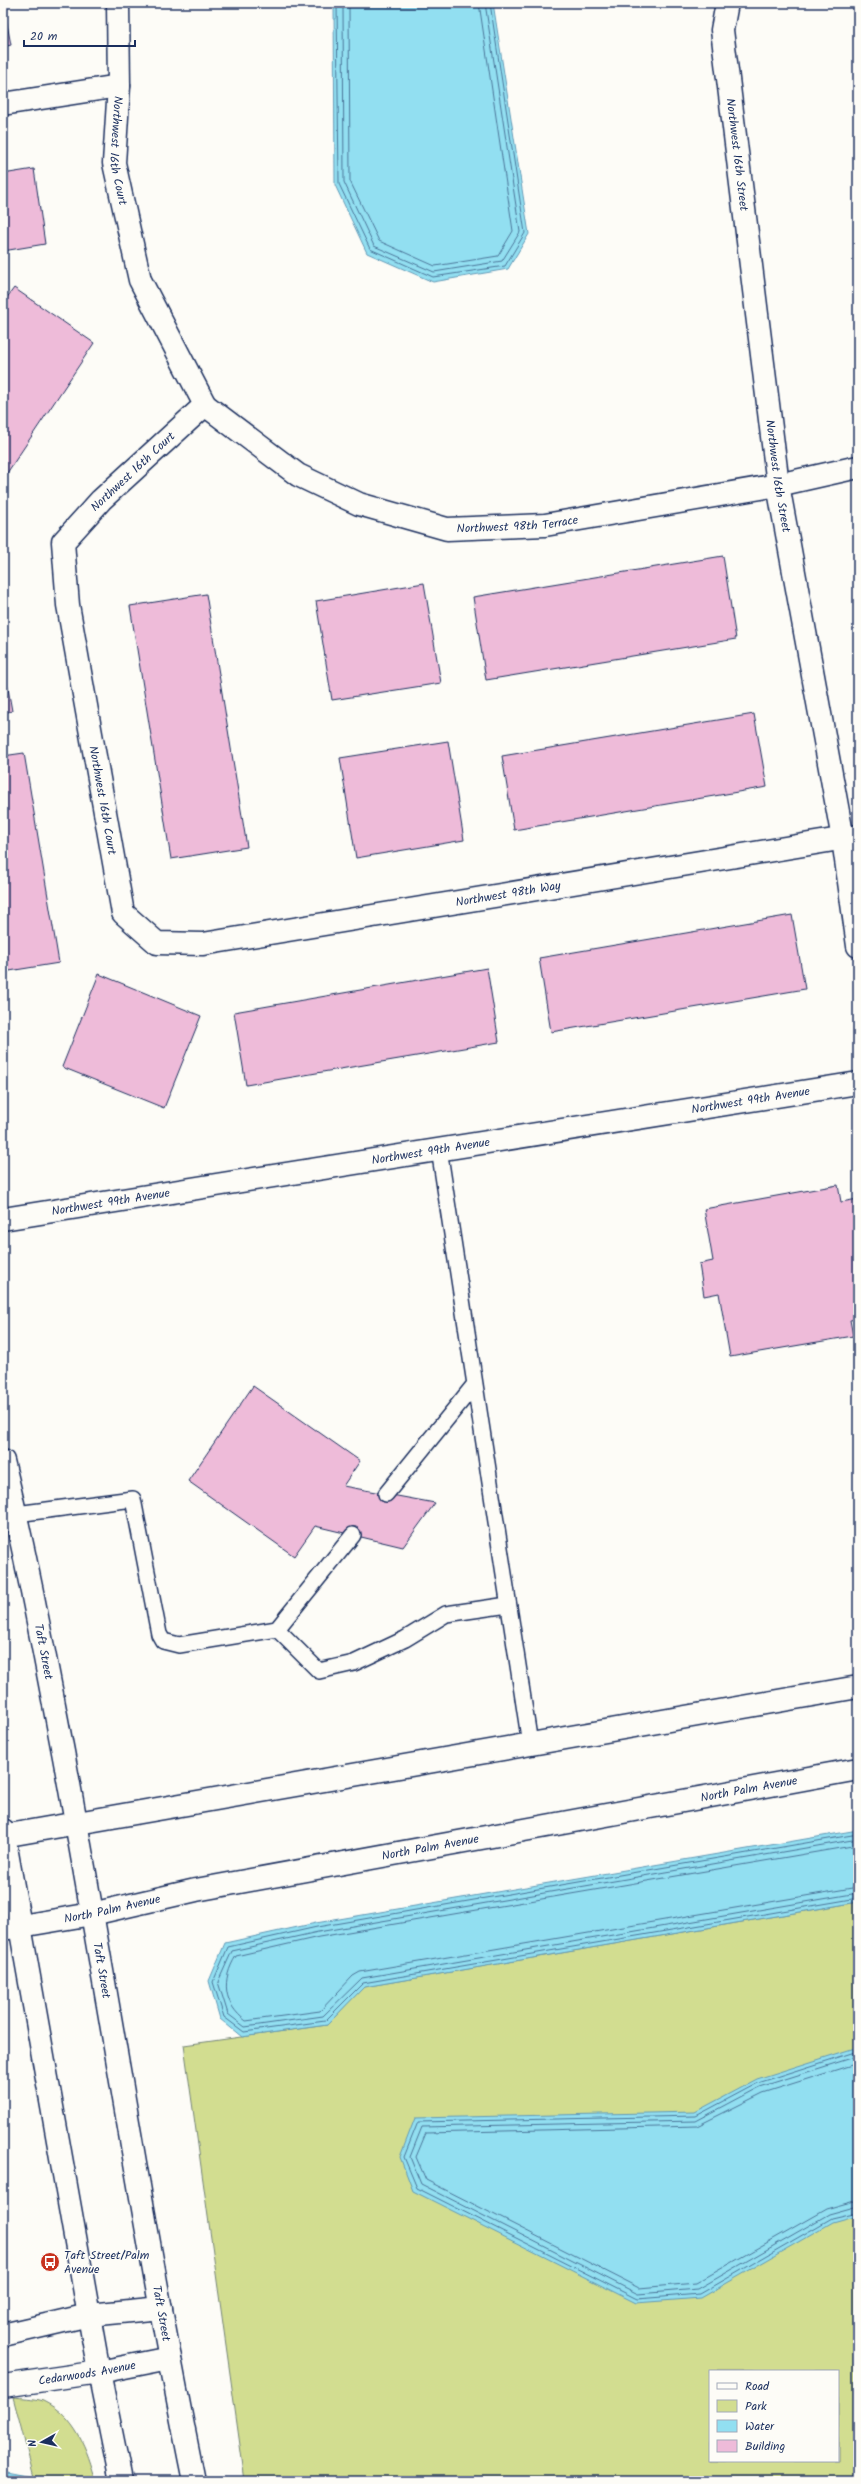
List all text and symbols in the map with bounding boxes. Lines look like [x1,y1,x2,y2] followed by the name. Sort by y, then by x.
[24,22,135,48] scale bar
[30,27,58,46] text: 20 m
[105,95,133,207] street label: Northwest 16th Court
[721,97,754,212] street label: Northwest 16th Street
[761,419,796,534] street label: Northwest 16th Street
[86,427,180,516] street label: Northwest 16th Court
[456,510,580,538] street label: Northwest 98th Terrace
[84,744,122,857] street label: Northwest 16th Court
[454,876,562,912] street label: Northwest 98th Way
[690,1081,812,1119] street label: Northwest 99th Avenue
[370,1132,492,1170] street label: Northwest 99th Avenue
[50,1183,172,1221] street label: Northwest 99th Avenue
[29,1622,59,1682] street label: Taft Street
[699,1771,800,1807] street label: North Palm Avenue
[380,1829,481,1865] street label: North Palm Avenue
[62,1889,163,1928] street label: North Palm Avenue
[88,1941,116,2000] street label: Taft Street
[64,2246,150,2279] place label: Taft Street/Palm Avenue
[39,2251,61,2273] bus stop icon: Taft Street/Palm Avenue
[147,2284,176,2343] street label: Taft Street
[37,2355,138,2390] street label: Cedarwoods Avenue
[709,2370,839,2462] legend
[745,2377,770,2396] text: Road
[745,2397,767,2416] text: Park
[745,2417,775,2436] text: Water
[22,2422,62,2462] north arrow
[745,2437,785,2456] text: Building
[24,2439,42,2448] text: N

